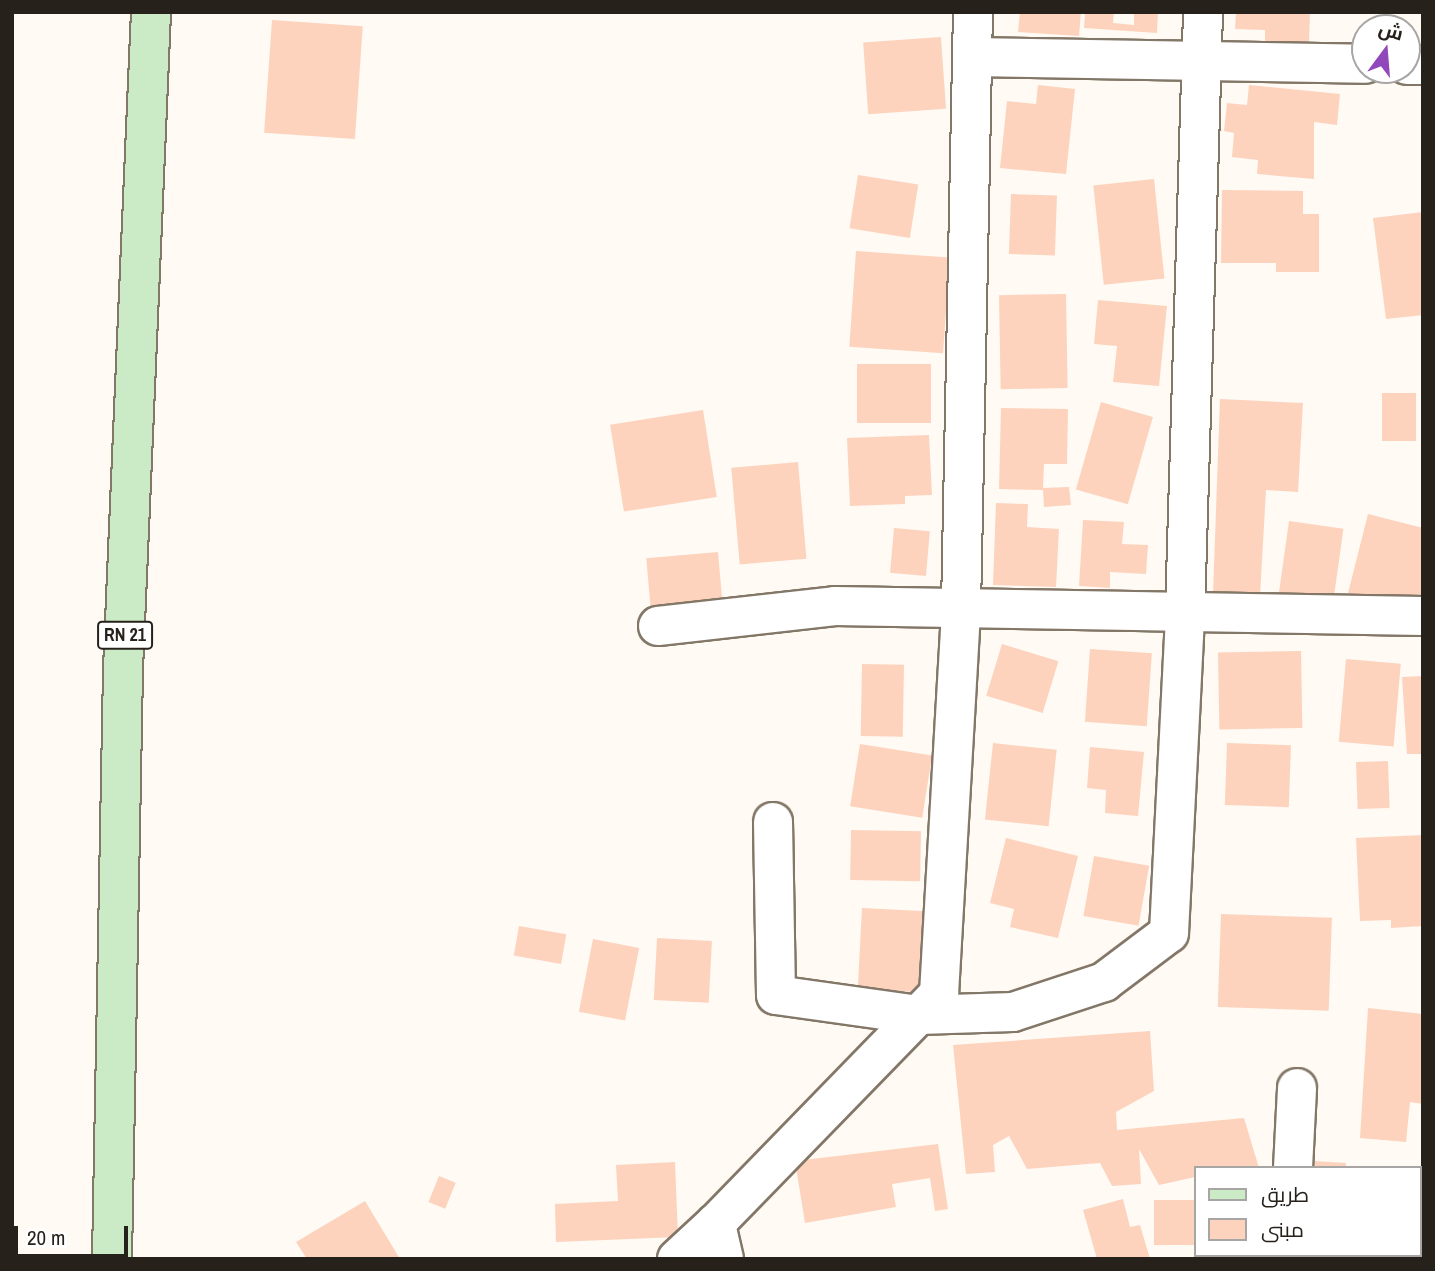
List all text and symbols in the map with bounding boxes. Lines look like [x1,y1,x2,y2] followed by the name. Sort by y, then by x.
[1351,14,1421,84] north arrow
[1376,15,1407,47] text: ش
[97,620,153,650] road number: RN 21
[1194,1166,1421,1257] legend
[1261,1180,1309,1209] text: طريق
[18,1212,131,1256] scale bar
[1261,1215,1304,1244] text: مبنى
[27,1223,65,1252] text: 20 m

